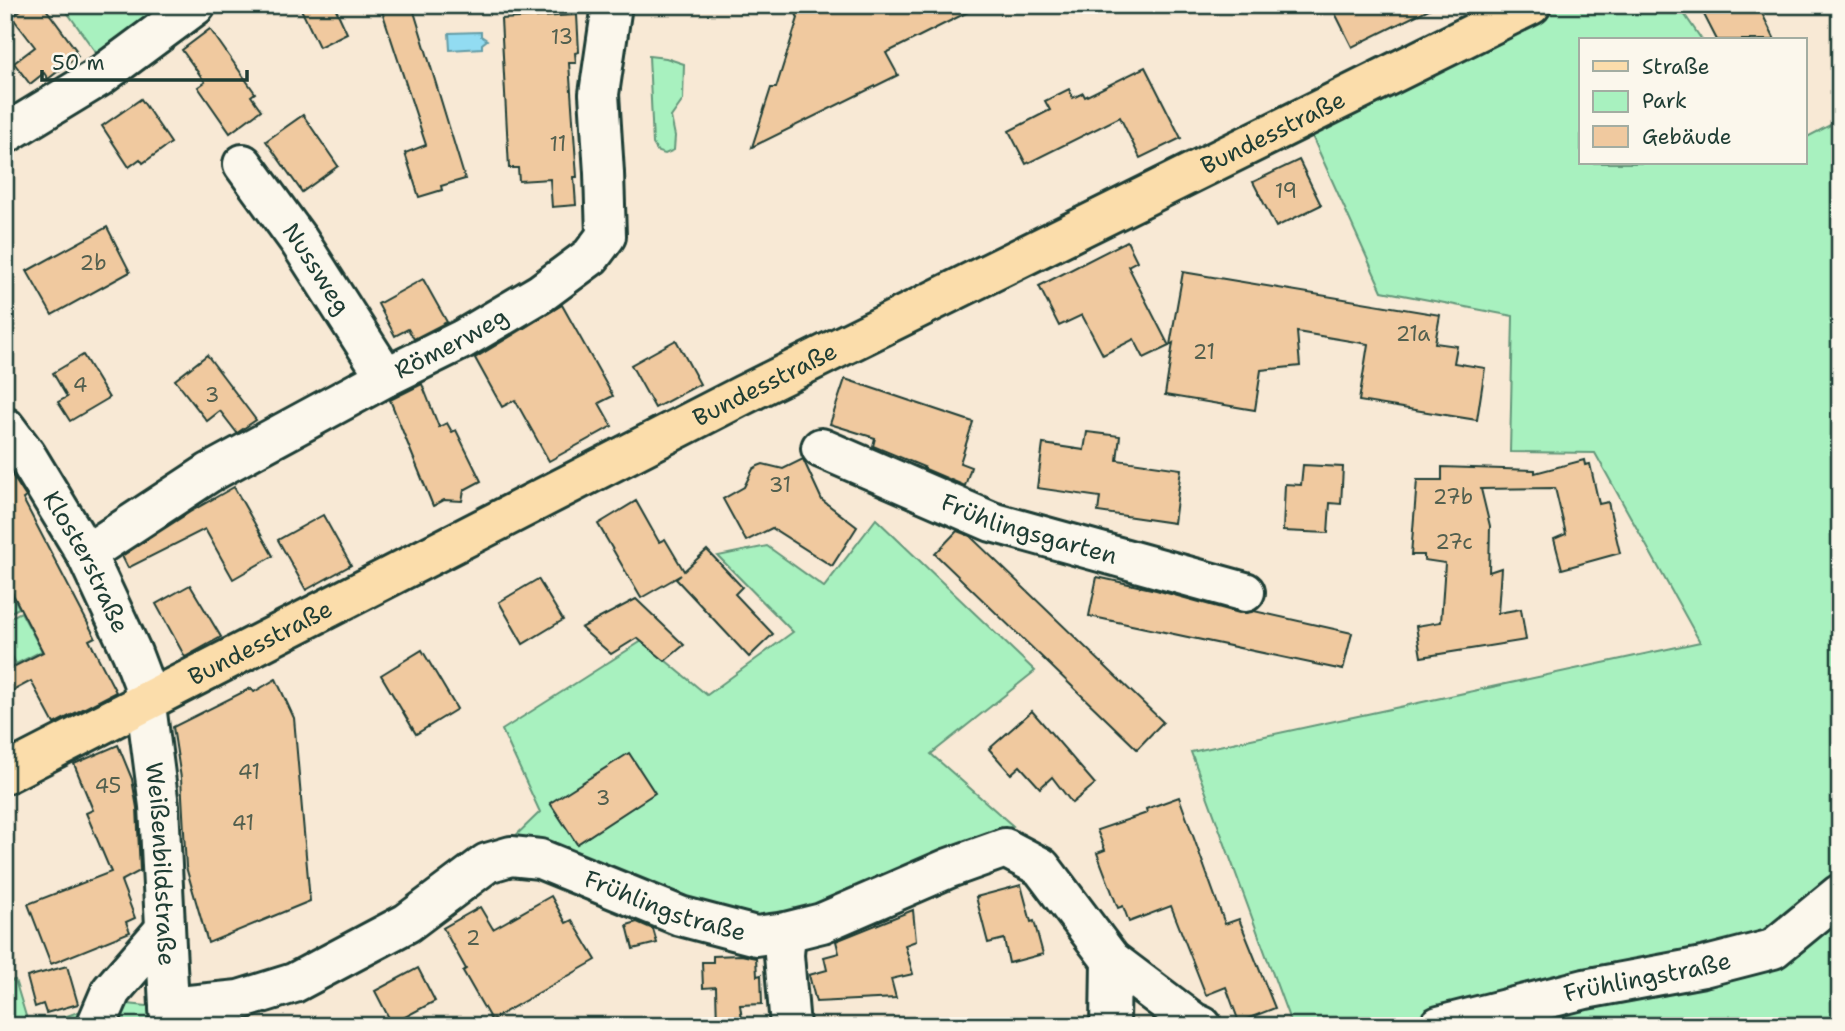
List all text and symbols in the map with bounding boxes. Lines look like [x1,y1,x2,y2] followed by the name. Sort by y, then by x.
[551,23,573,51] house number: 13
[42,38,247,82] scale bar
[1579,38,1806,164] legend
[52,49,105,77] text: 50 m
[1642,53,1710,81] text: Straße
[1195,83,1351,182] street label: Bundesstraße
[1642,87,1687,115] text: Park
[1642,123,1732,151] text: Gebäude
[550,130,566,158] house number: 11
[1275,177,1297,205] house number: 19
[275,216,358,321] street label: Nussweg
[79,249,107,277] house number: 2b
[389,300,514,386] street label: Römerweg
[1396,320,1430,348] house number: 21a
[687,335,843,434] street label: Bundesstraße
[1193,338,1215,366] house number: 21
[73,371,87,399] house number: 4
[205,381,219,409] house number: 3
[769,471,791,499] house number: 31
[1433,483,1473,511] house number: 27b
[35,485,137,638] street label: Klosterstraße
[936,486,1121,572] street label: Frühlingsgarten
[1435,528,1473,556] house number: 27c
[183,593,338,693] street label: Bundesstraße
[238,758,260,786] house number: 41
[137,760,183,967] street label: Weißenbildstraße
[95,772,121,800] house number: 45
[596,784,610,812] house number: 3
[232,809,254,837] house number: 41
[579,863,750,949] street label: Frühlingstraße
[466,924,480,952] house number: 2
[1560,944,1734,1010] street label: Frühlingstraße

